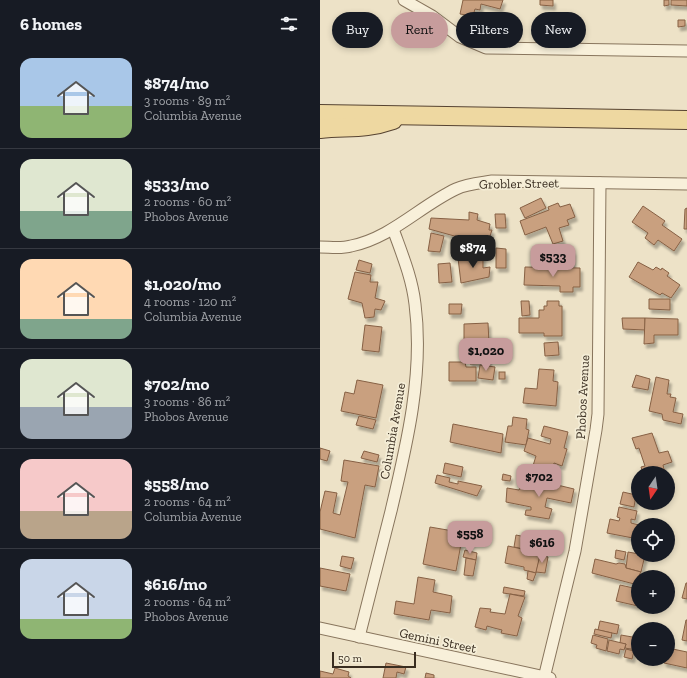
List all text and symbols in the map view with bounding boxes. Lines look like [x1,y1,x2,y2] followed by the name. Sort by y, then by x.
[332,12,383,48] chip: Buy
[391,12,448,48] chip: Rent
[456,12,523,48] chip: Filters
[531,12,586,48] chip: New
[278,13,300,35] icon: filters
[20,14,82,34] text: 6 homes
[144,73,209,93] text: $874/mo
[52,74,100,122] icon: home
[144,93,230,108] text: 3 rooms · 89 m²
[144,108,242,123] text: Columbia Avenue
[144,174,209,194] text: $533/mo
[52,175,100,223] icon: home
[479,175,559,192] street label: Grobler Street
[144,194,231,209] text: 2 rooms · 60 m²
[144,209,228,224] text: Phobos Avenue
[449,235,497,269] pin: $874
[459,240,487,255] text: $874
[529,244,577,278] pin: $533
[539,249,567,264] text: $533
[144,274,221,294] text: $1,020/mo
[52,275,100,323] icon: home
[144,294,236,309] text: 4 rooms · 120 m²
[144,309,242,324] text: Columbia Avenue
[453,338,519,372] pin: $1,020
[468,343,504,358] text: $1,020
[573,354,592,440] street label: Phobos Avenue
[144,374,209,394] text: $702/mo
[52,375,100,423] icon: home
[377,382,408,480] street label: Columbia Avenue
[144,394,230,409] text: 3 rooms · 86 m²
[144,409,228,424] text: Phobos Avenue
[515,464,563,498] pin: $702
[631,466,675,510] north arrow
[631,466,675,666] map controls
[525,469,553,484] text: $702
[144,474,209,494] text: $558/mo
[52,475,100,523] icon: home
[144,494,231,509] text: 2 rooms · 64 m²
[144,509,242,524] text: Columbia Avenue
[631,518,675,562] button: locate
[446,521,494,555] pin: $558
[457,526,483,541] text: $558
[518,530,566,564] pin: $616
[529,535,555,550] text: $616
[631,570,675,614] button: +
[144,574,207,594] text: $616/mo
[52,575,100,623] icon: home
[144,594,231,609] text: 2 rooms · 64 m²
[144,609,228,624] text: Phobos Avenue
[631,622,675,666] button: −
[398,625,478,656] street label: Gemini Street
[332,650,416,669] scale bar
[338,652,362,665] text: 50 m

